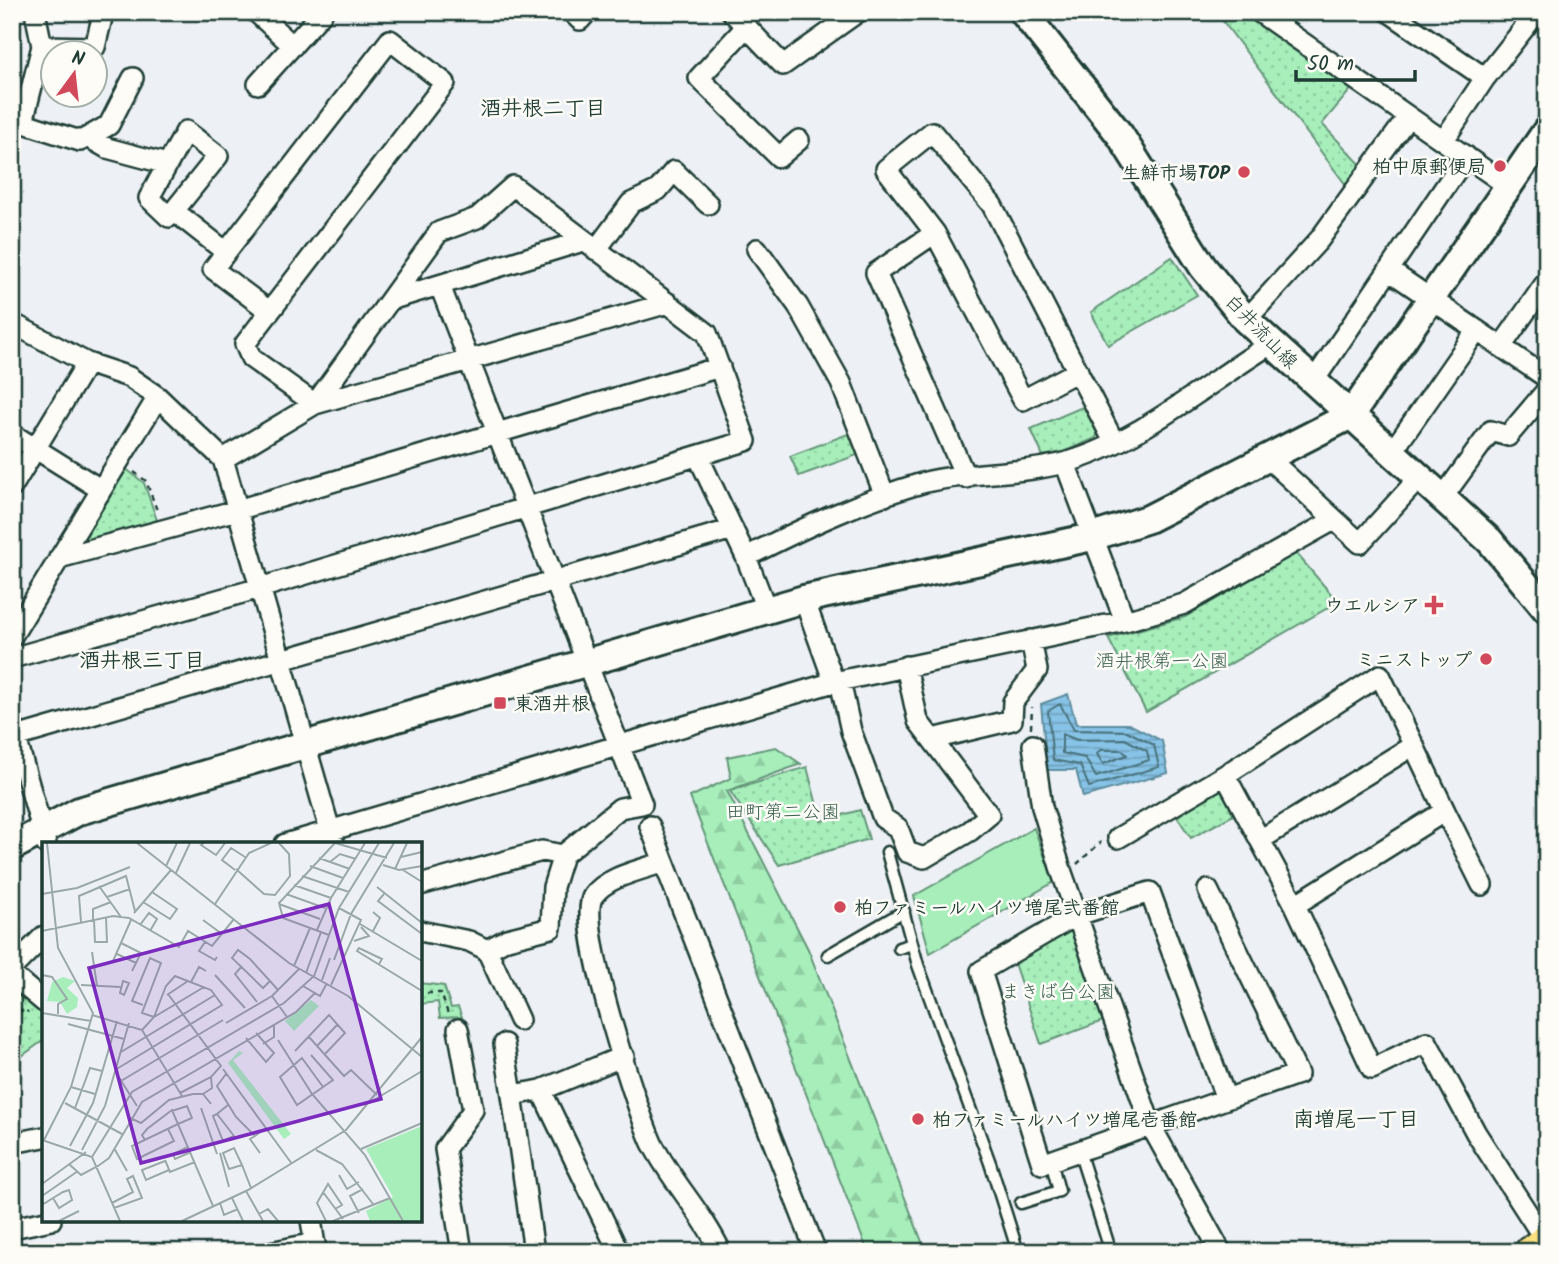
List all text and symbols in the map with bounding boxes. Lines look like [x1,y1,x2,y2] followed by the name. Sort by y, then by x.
[38,38,108,108] north arrow
[1296,38,1416,82] scale bar
[68,43,88,76] text: N
[1307,48,1354,81] text: 50 m
[480,93,606,126] district label: 酒井根二丁目
[1372,153,1486,183] place label: 柏中原郵便局
[1492,158,1508,174] marker: 柏中原郵便局
[1121,159,1231,189] place label: 生鮮市場TOP
[1236,164,1252,180] marker: 生鮮市場TOP
[1217,288,1304,377] street label: 白井流山線
[1325,592,1420,622] place label: ウエルシア
[1426,597,1442,613] marker: ウエルシア
[79,645,205,678] district label: 酒井根三丁目
[1356,646,1472,676] place label: ミニストップ
[1095,647,1229,677] park label: 酒井根第一公園
[1478,651,1494,667] marker: ミニストップ
[514,690,590,720] place label: 東酒井根
[492,695,508,711] marker: 東酒井根
[726,798,840,828] park label: 田町第二公園
[42,842,422,1222] inset map
[854,894,1119,924] place label: 柏ファミールハイツ増尾弐番館
[832,899,848,915] marker: 柏ファミールハイツ増尾弐番館
[1001,978,1115,1008] park label: まきば台公園
[1293,1104,1419,1137] district label: 南増尾一丁目
[932,1106,1197,1136] place label: 柏ファミールハイツ増尾壱番館
[910,1111,926,1127] marker: 柏ファミールハイツ増尾壱番館

